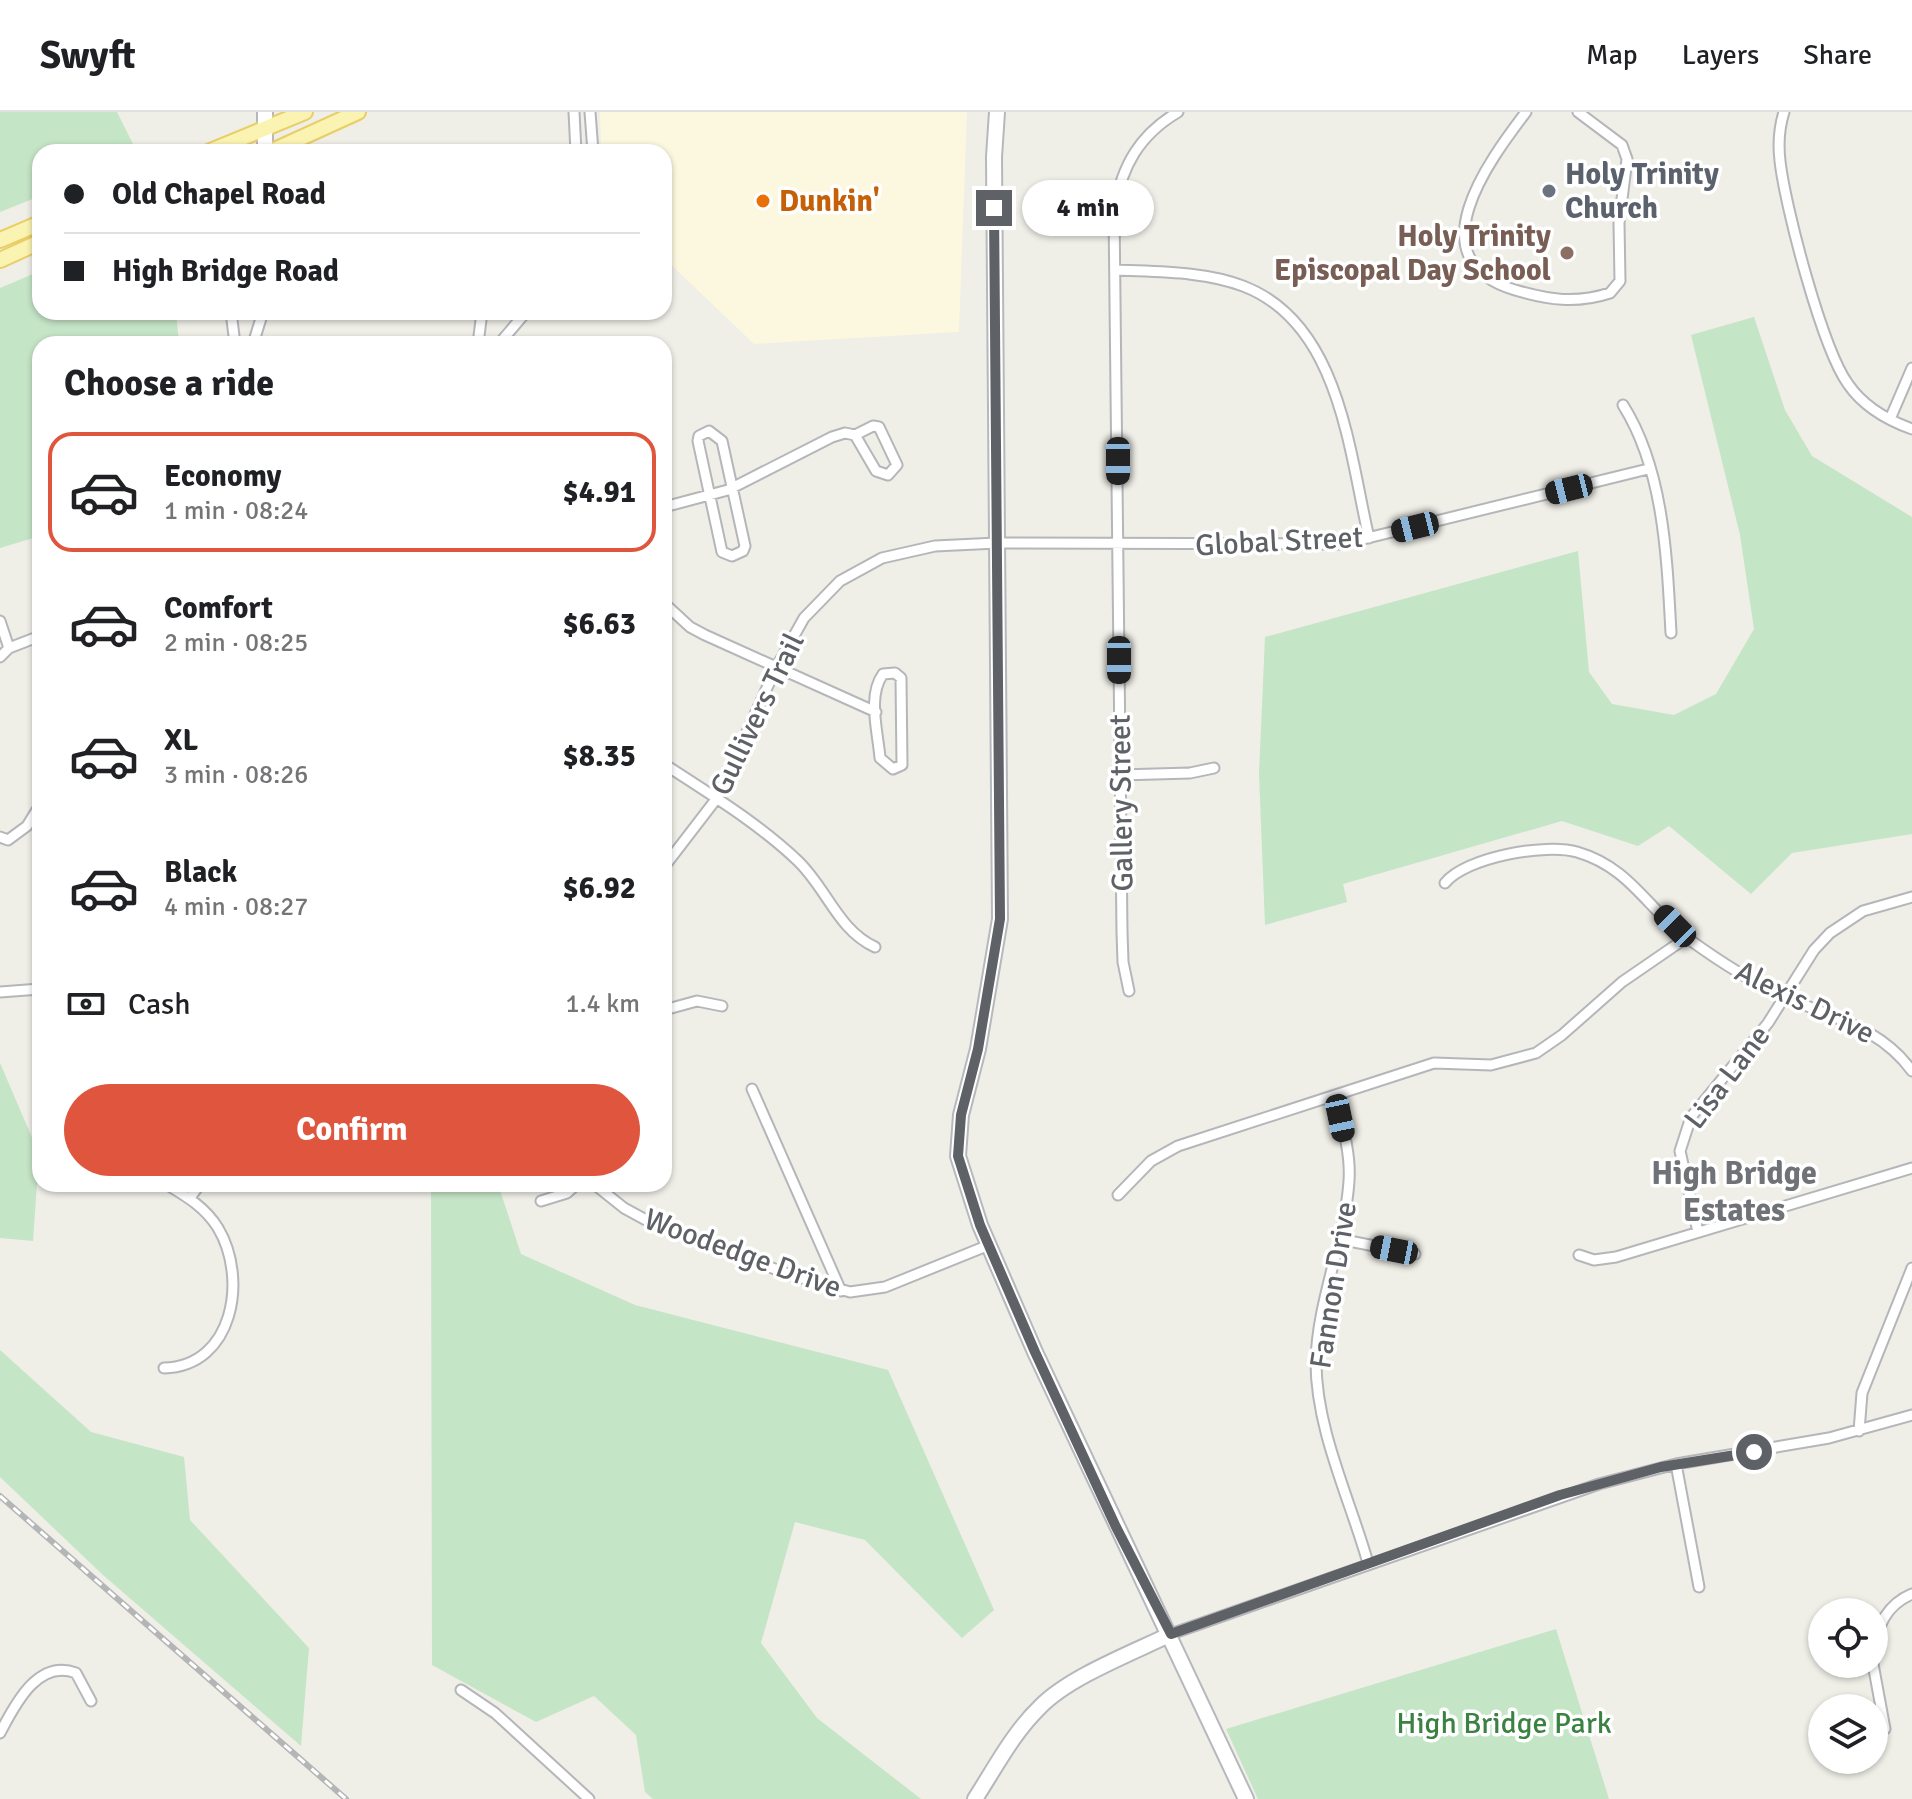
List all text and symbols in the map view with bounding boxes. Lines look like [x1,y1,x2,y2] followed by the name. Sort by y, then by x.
[40,32,136,79] text: Swyft
[1586,38,1638,72] text: Map
[1682,38,1759,72] text: Layers
[1803,38,1872,72] text: Share
[1565,156,1719,227] place label: Holy Trinity Church
[112,176,326,213] text: Old Chapel Road
[1022,180,1154,236] callout: 4 min
[1540,182,1558,200] marker: Holy Trinity Church
[779,183,880,220] place label: Dunkin'
[976,190,1012,226] route end
[754,192,772,210] marker: Dunkin'
[1057,192,1119,224] text: 4 min
[1274,218,1551,289] place label: Holy Trinity Episcopal Day School
[1558,244,1576,262] marker: Holy Trinity Episcopal Day School
[112,253,339,290] text: High Bridge Road
[64,361,274,406] text: Choose a ride
[1106,437,1130,485] car
[68,456,140,528] icon: car
[164,458,281,495] text: Economy
[1543,472,1595,506] car
[563,474,636,511] text: $4.91
[164,495,308,527] text: 1 min · 08:24
[1389,510,1441,544] car
[1194,519,1364,564] street label: Global Street
[68,588,140,660] icon: car
[164,590,273,627] text: Comfort
[563,606,636,643] text: $6.63
[164,627,308,659] text: 2 min · 08:25
[702,627,813,801] street label: Gullivers Trail
[1107,636,1131,684] car
[1101,714,1142,892] street label: Gallery Street
[68,720,140,792] icon: car
[164,722,198,759] text: XL
[563,738,636,775] text: $8.35
[164,759,308,791] text: 3 min · 08:26
[68,852,140,924] icon: car
[164,854,237,891] text: Black
[563,870,636,907] text: $6.92
[164,891,308,923] text: 4 min · 08:27
[1650,901,1700,951] car
[1729,953,1881,1052] street label: Alexis Drive
[64,982,108,1026] icon: cash
[128,986,191,1023] text: Cash
[566,988,640,1020] text: 1.4 km
[1676,1018,1778,1136] street label: Lisa Lane
[64,1084,640,1176] button: Confirm
[1323,1092,1357,1144] car
[1651,1154,1817,1230] district label: High Bridge Estates
[1302,1199,1365,1371] street label: Fannon Drive
[639,1201,846,1306] street label: Woodedge Drive
[1368,1234,1420,1266] car
[1736,1434,1772,1470] route start
[1808,1598,1888,1774] map controls
[1808,1598,1888,1678] button: locate
[1808,1694,1888,1774] button: layers
[1396,1705,1612,1742] park label: High Bridge Park

